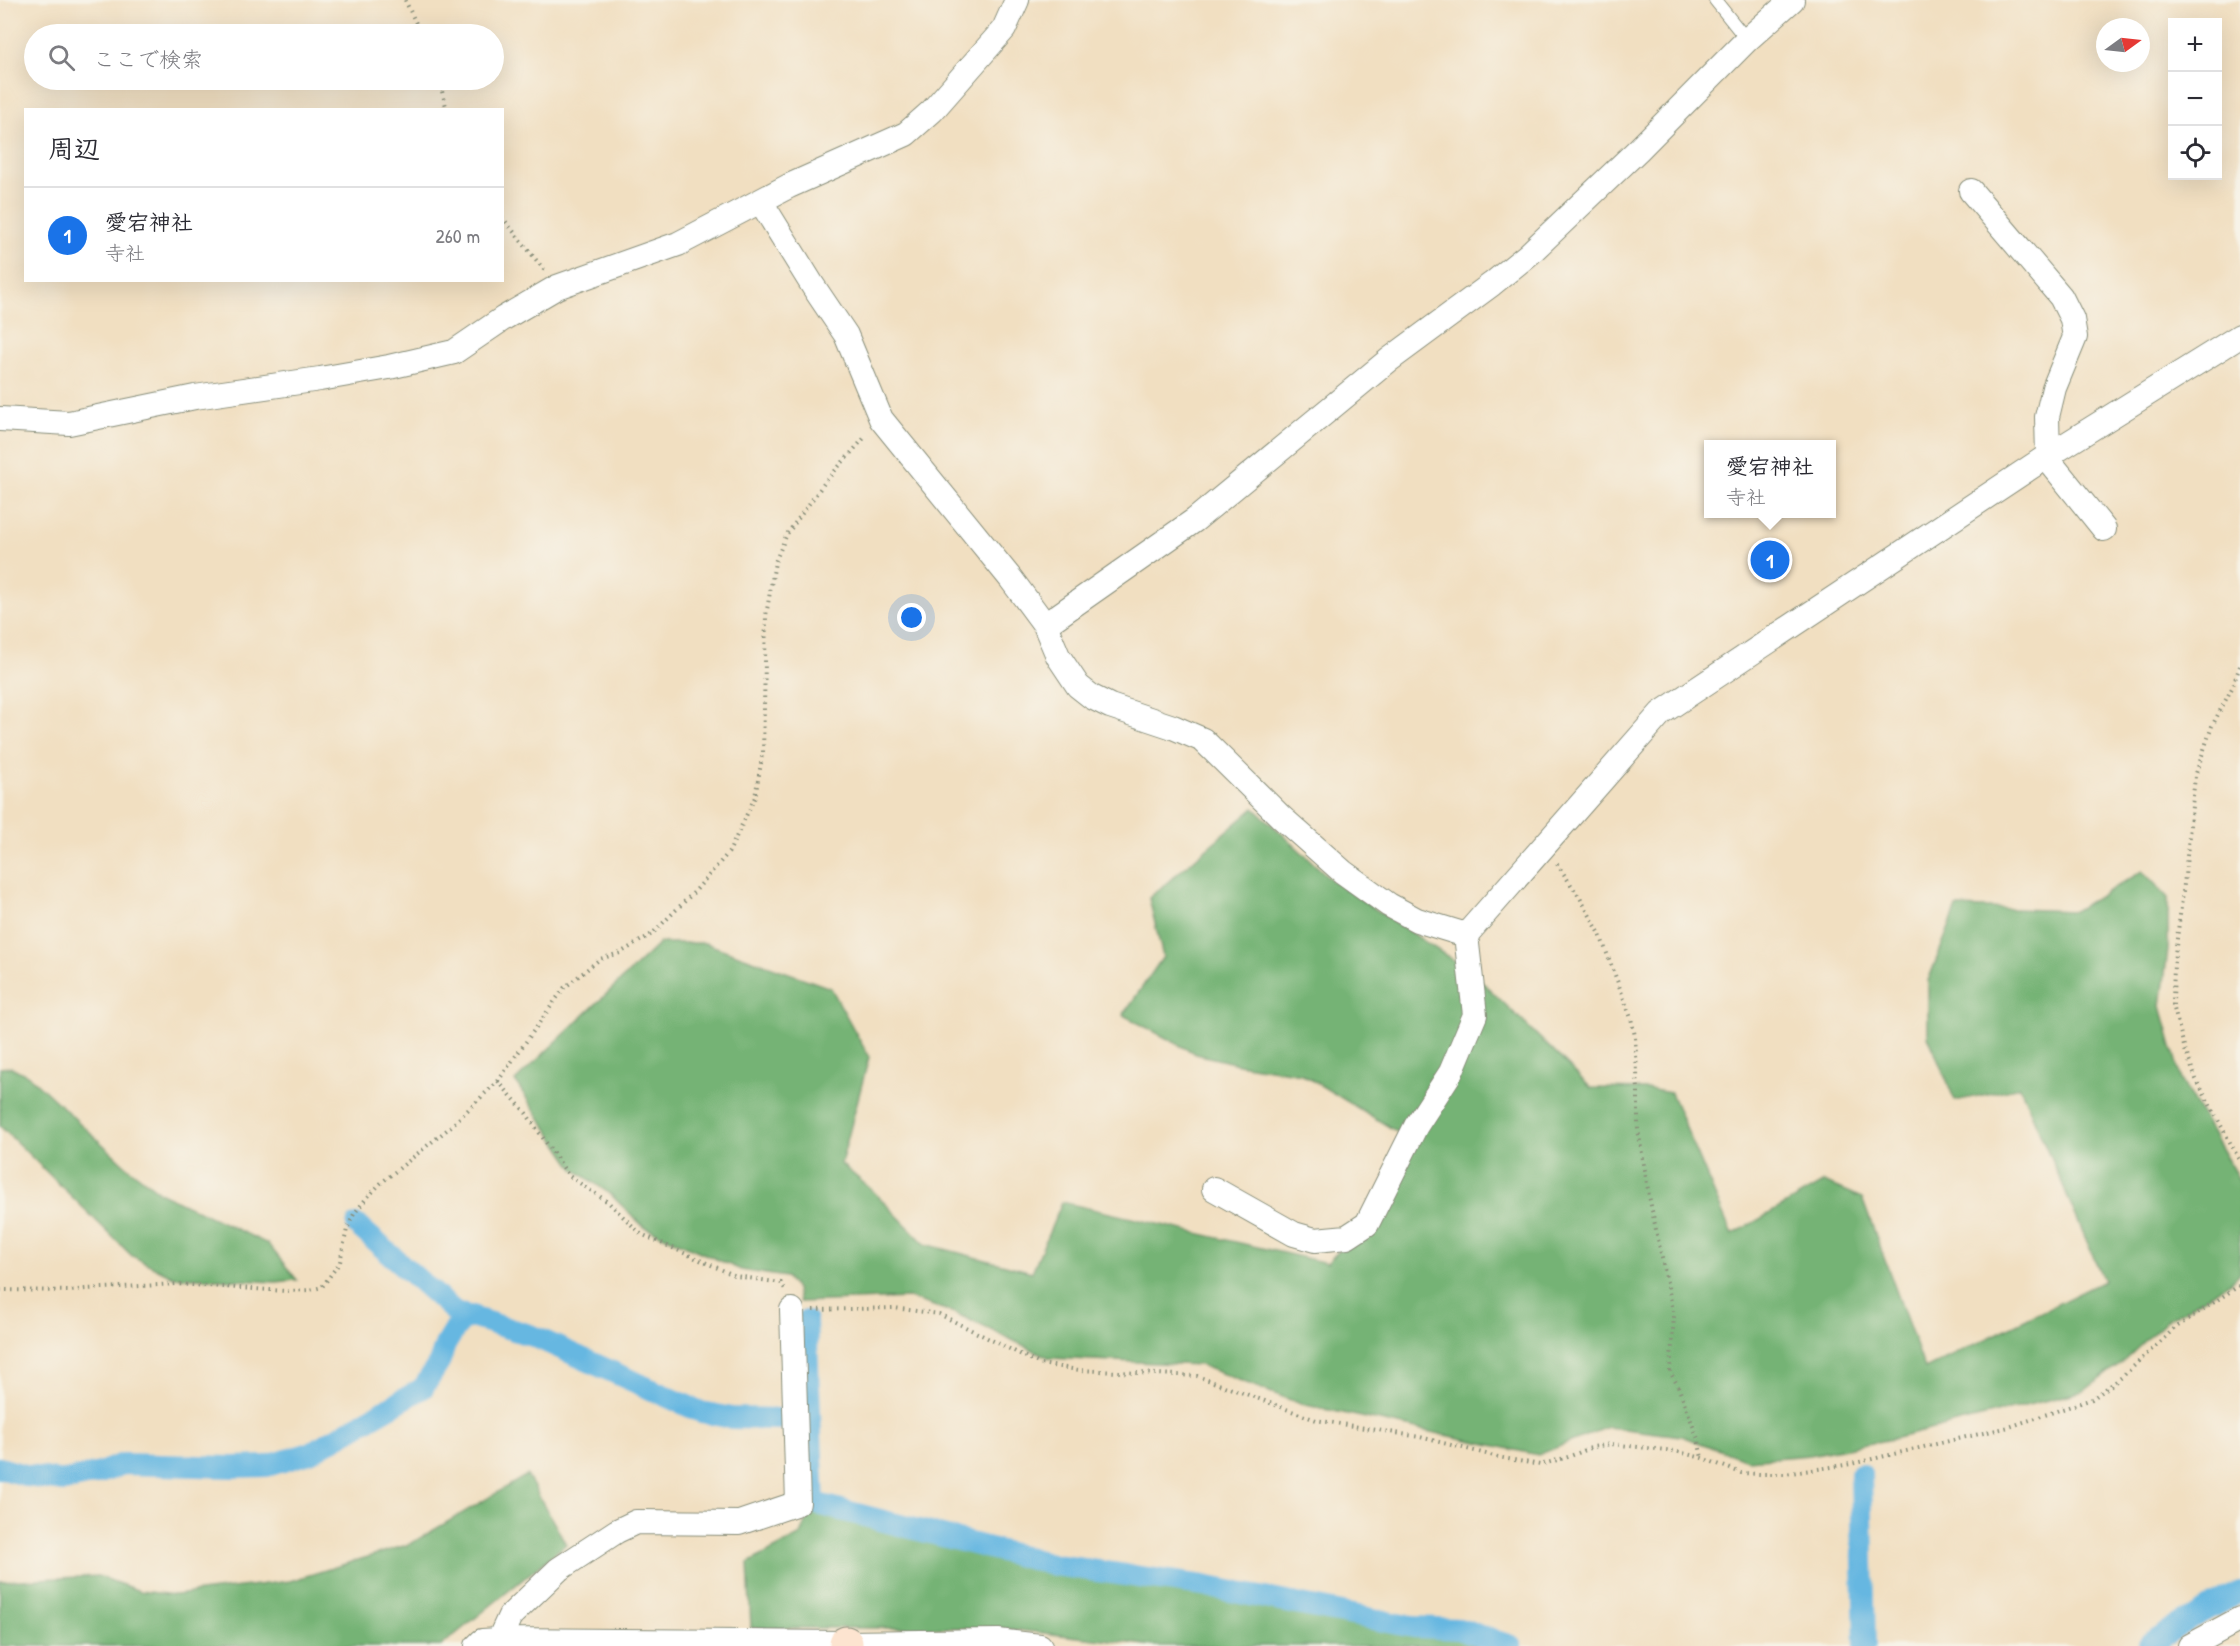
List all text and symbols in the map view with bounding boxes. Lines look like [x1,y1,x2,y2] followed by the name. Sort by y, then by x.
[2096,18,2150,72] north arrow
[2168,18,2222,180] map controls
[2168,18,2222,72] button: +
[24,24,504,90] search box
[45,41,78,74] icon: search
[93,44,203,74] text: ここで検索
[2168,72,2222,126] button: −
[2168,126,2222,180] button: locate
[48,131,100,166] text: 周辺
[105,207,193,237] text: 愛宕神社
[64,222,71,249] text: 1
[436,222,480,249] text: 260 m
[105,239,145,266] text: 寺社
[1704,440,1836,518] popup
[1726,451,1814,481] text: 愛宕神社
[1726,483,1766,510] text: 寺社
[1750,538,1790,582] pin: 1
[897,603,926,632] your location

